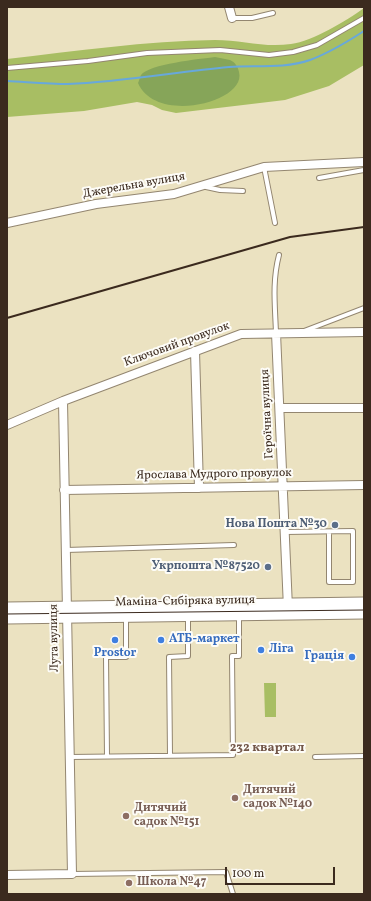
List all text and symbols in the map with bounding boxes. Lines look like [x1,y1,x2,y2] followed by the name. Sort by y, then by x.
[82,170,186,202] street label: Джерельна вулиця
[122,319,232,371] street label: Ключовий провулок
[258,369,278,459] street label: Героїчна вулиця
[136,466,292,484] street label: Ярослава Мудрого провулок
[225,518,327,532] place label: Нова Пошта №30
[330,520,340,530] marker: Нова Пошта №30
[152,560,260,574] place label: Укрпошта №87520
[263,562,273,572] marker: Укрпошта №87520
[115,594,255,610] street label: Маміна-Сибіряка вулиця
[47,604,63,672] street label: Лута вулиця
[169,633,240,647] place label: АТБ-маркет
[110,635,120,645] marker: Prostor
[156,635,166,645] marker: АТБ-маркет
[269,643,294,657] place label: Ліга
[256,645,266,655] marker: Ліга
[94,647,136,661] place label: Prostor
[304,650,344,664] place label: Грація
[347,652,357,662] marker: Грація
[230,741,304,757] district label: 232 квартал
[243,784,312,812] place label: Дитячий садок №140
[230,793,240,803] marker: Дитячий садок №140
[134,802,199,830] place label: Дитячий садок №151
[121,811,131,821] marker: Дитячий садок №151
[227,859,337,885] scale bar
[232,866,264,882] text: 100 m
[137,876,206,890] place label: Школа №47
[124,878,134,888] marker: Школа №47

